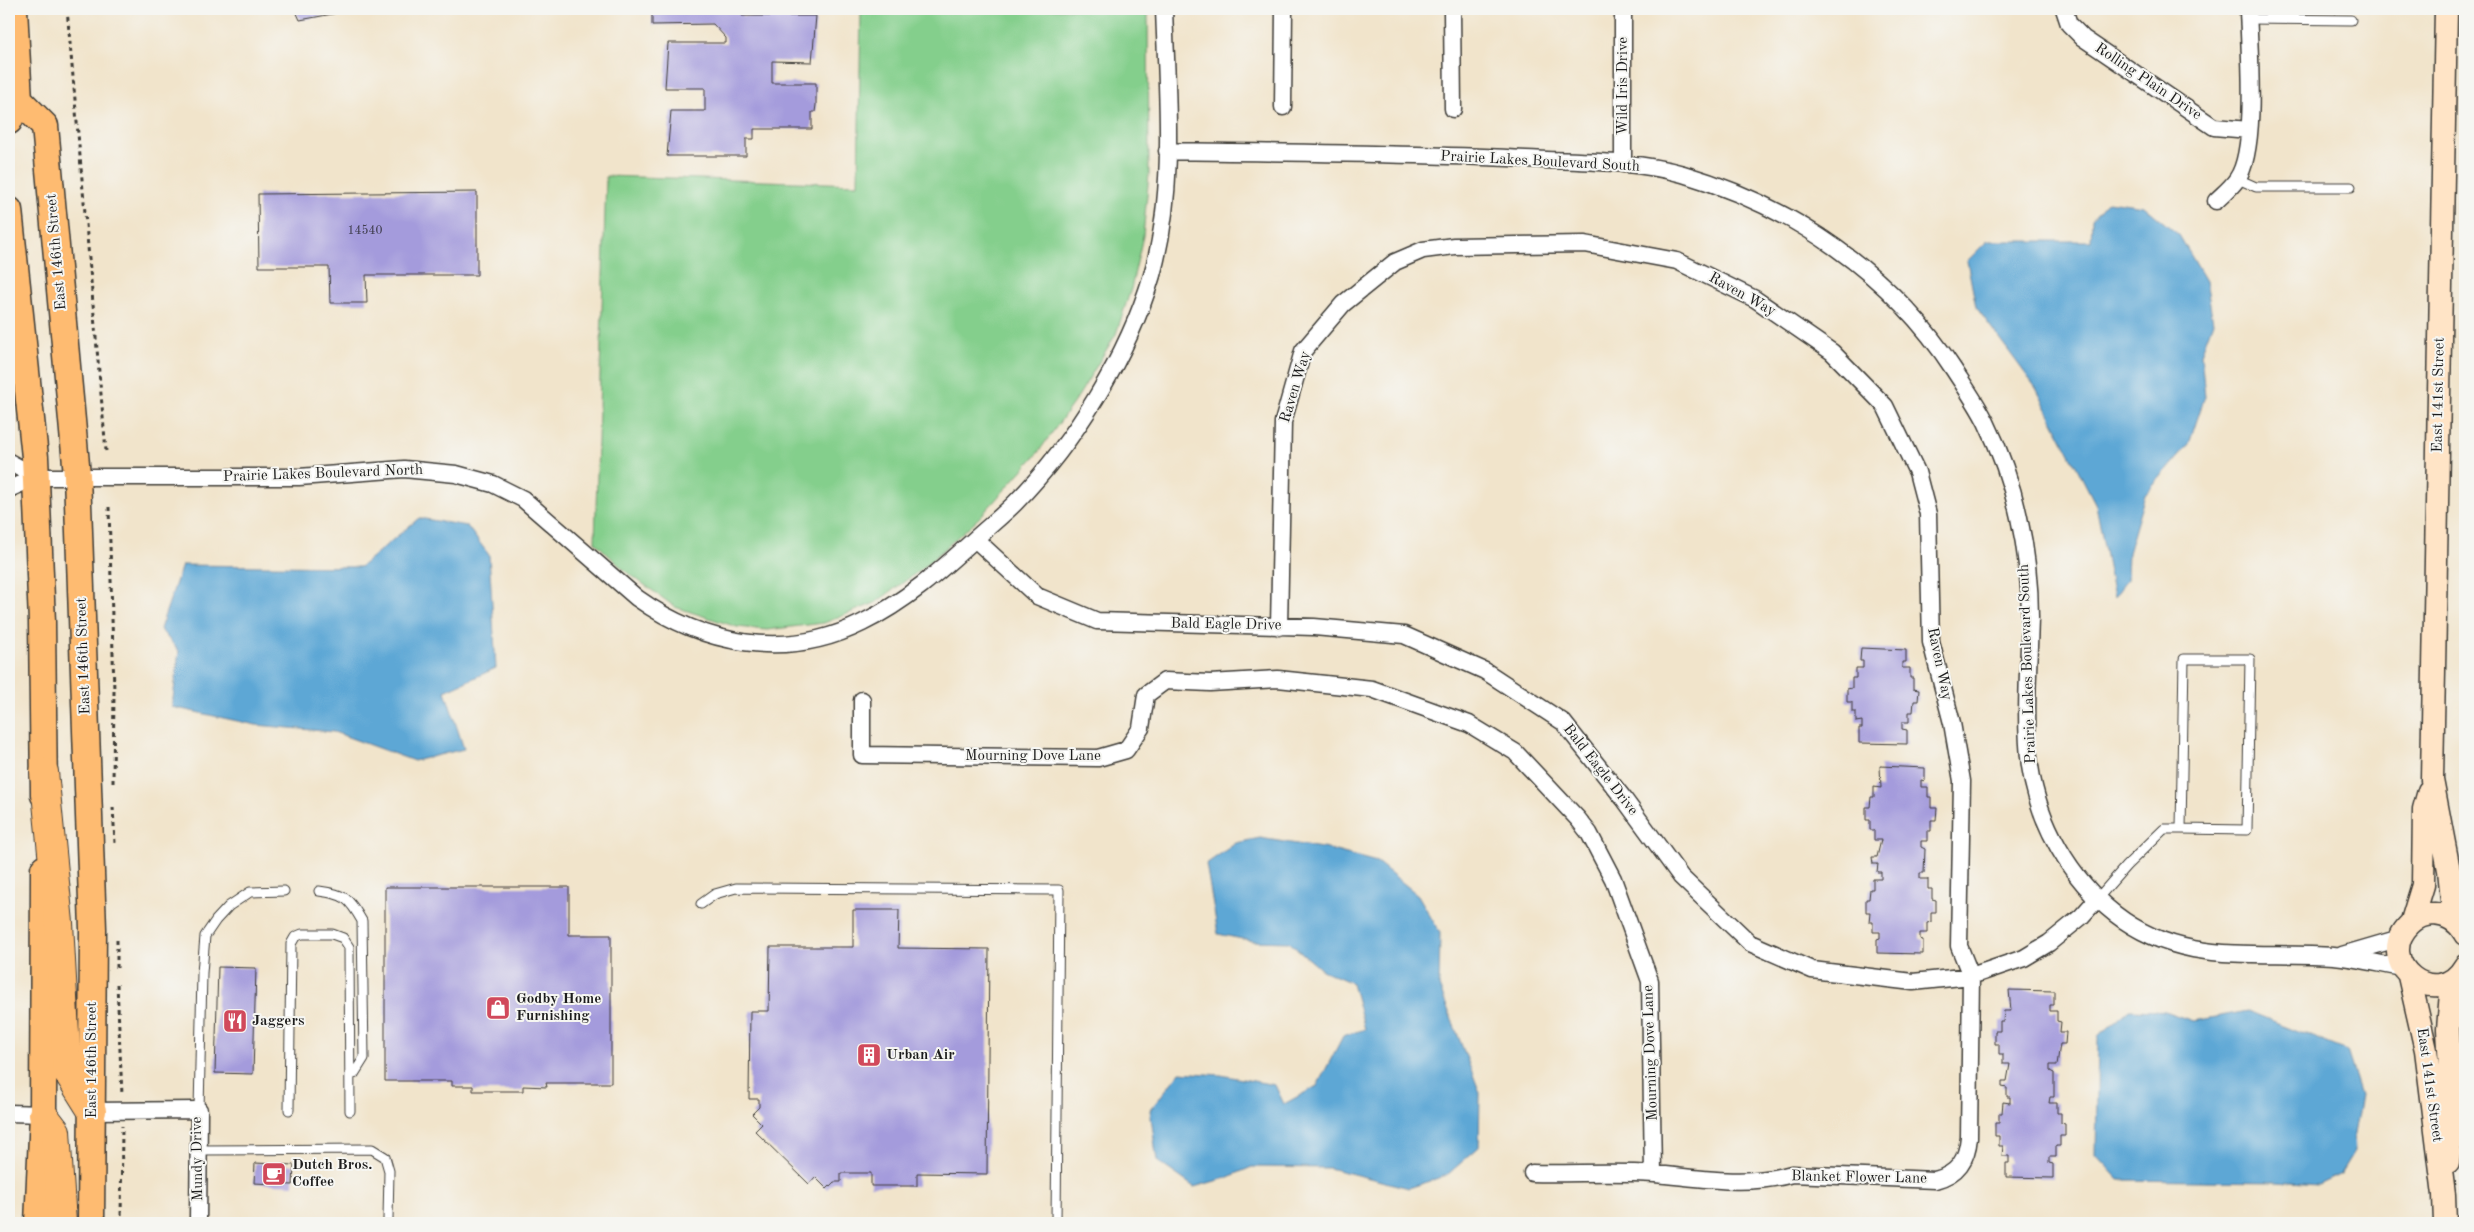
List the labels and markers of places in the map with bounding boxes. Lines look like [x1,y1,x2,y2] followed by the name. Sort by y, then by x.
[516,992,601,1024] place label: Godby Home Furnishing
[485,995,511,1021] shop icon: Godby Home Furnishing
[222,1008,248,1034] restaurant icon: Jaggers
[252,1014,304,1029] place label: Jaggers
[856,1042,882,1068] building icon: Urban Air
[886,1048,955,1063] place label: Urban Air
[292,1158,373,1190] place label: Dutch Bros. Coffee
[261,1161,287,1187] cafe icon: Dutch Bros. Coffee

